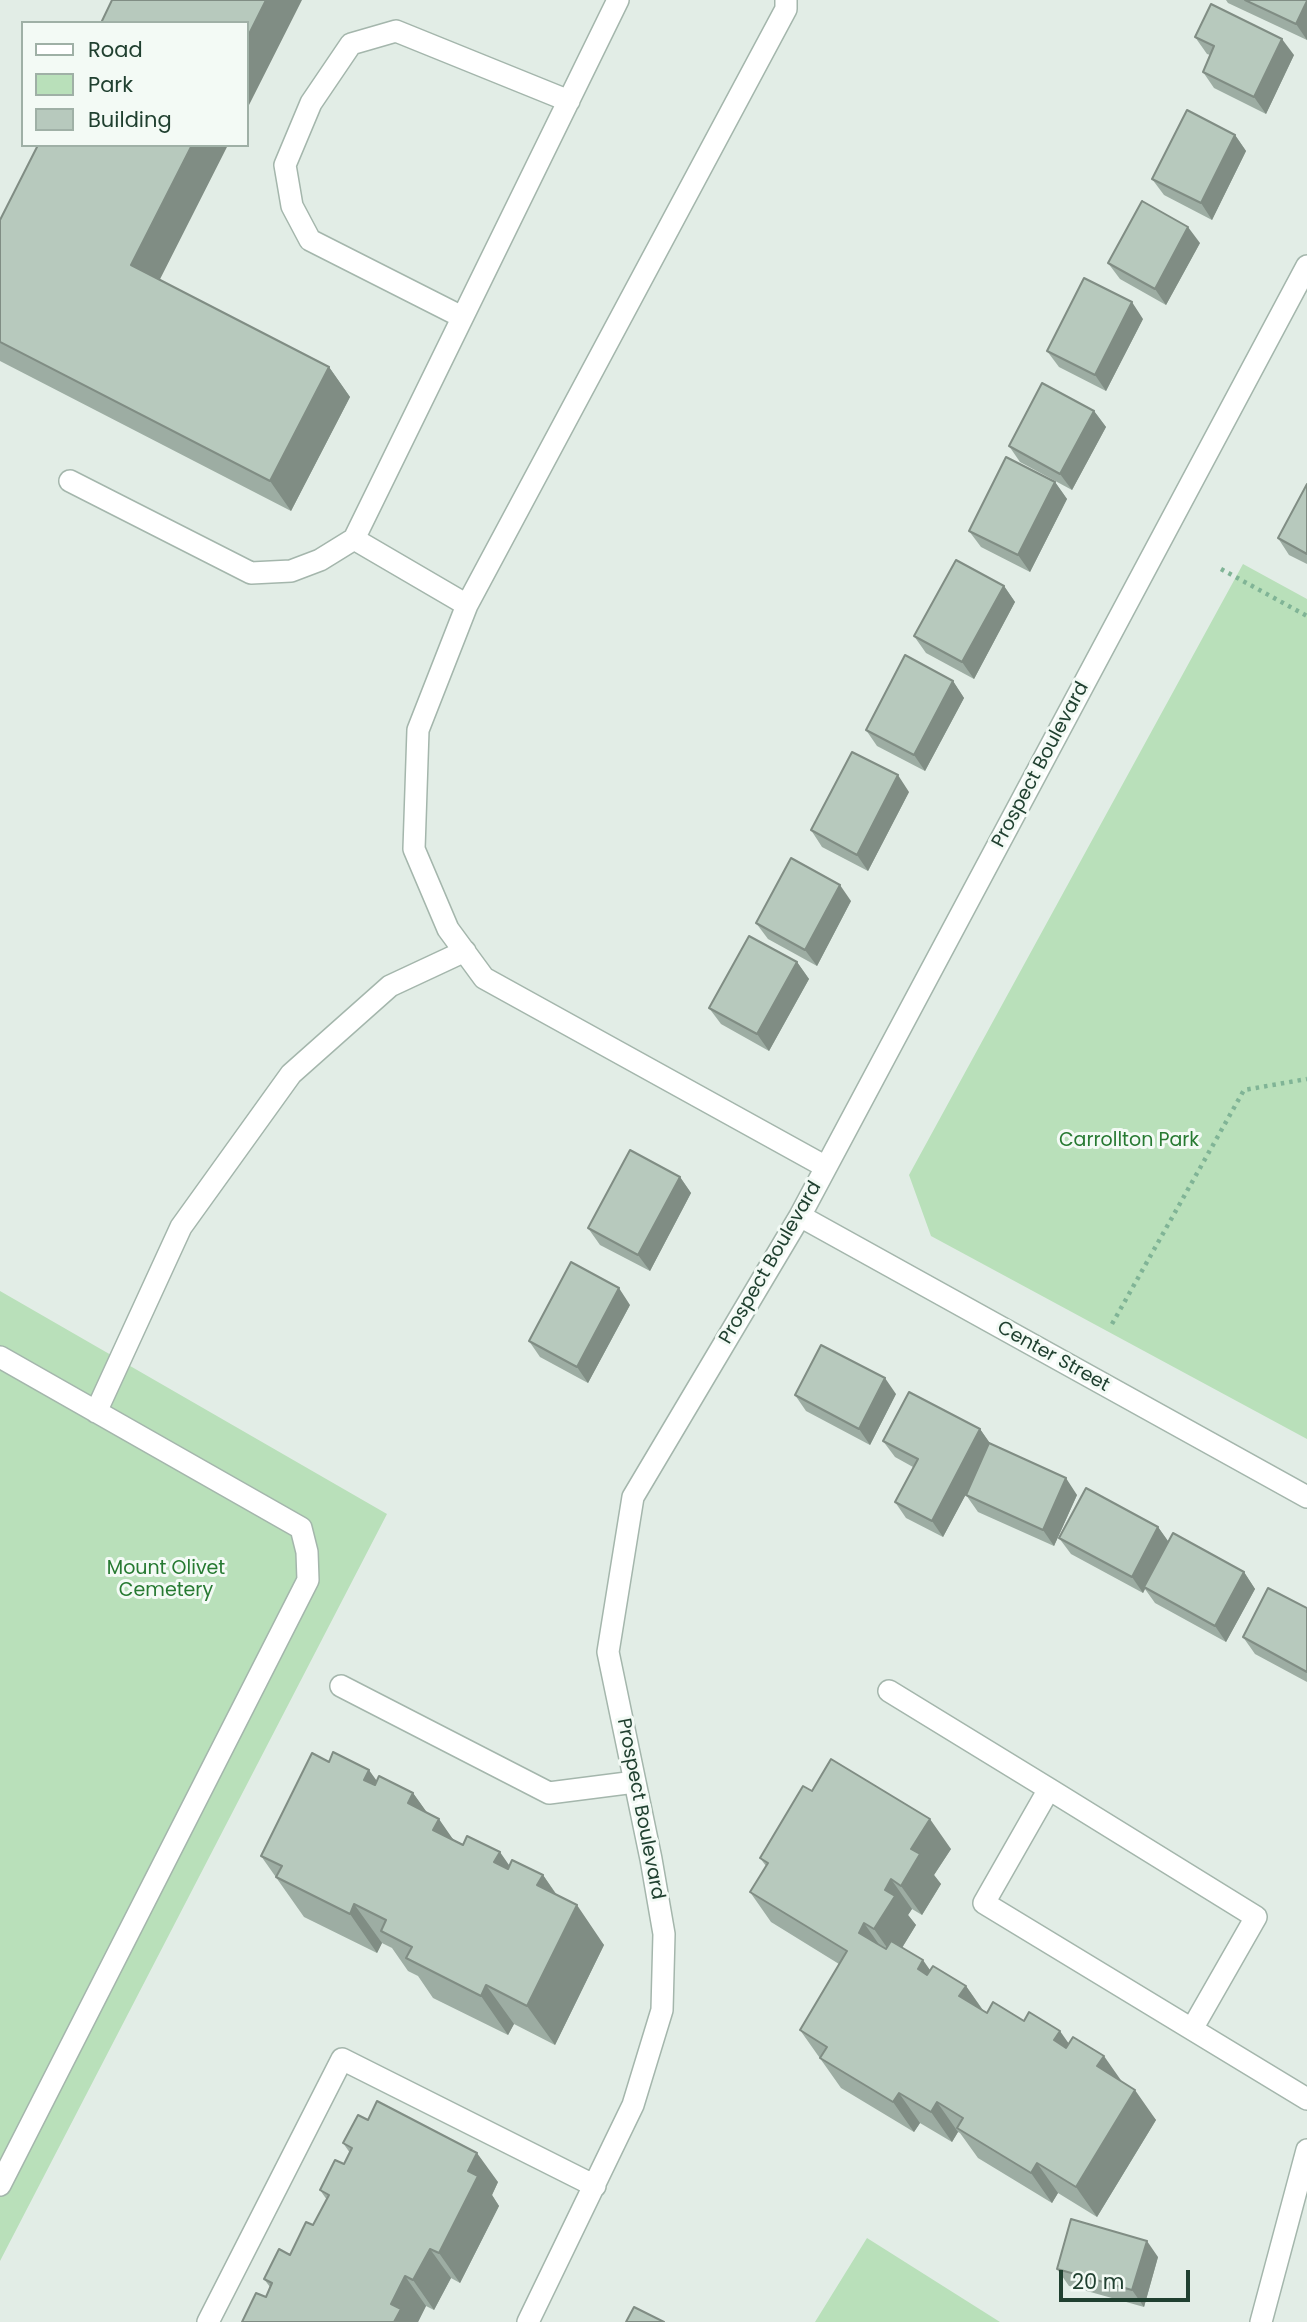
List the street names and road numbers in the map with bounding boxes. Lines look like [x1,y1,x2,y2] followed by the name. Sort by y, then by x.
[988,678,1094,852] street label: Prospect Boulevard
[715,1178,827,1348] street label: Prospect Boulevard
[993,1317,1113,1397] street label: Center Street
[611,1716,669,1902] street label: Prospect Boulevard

